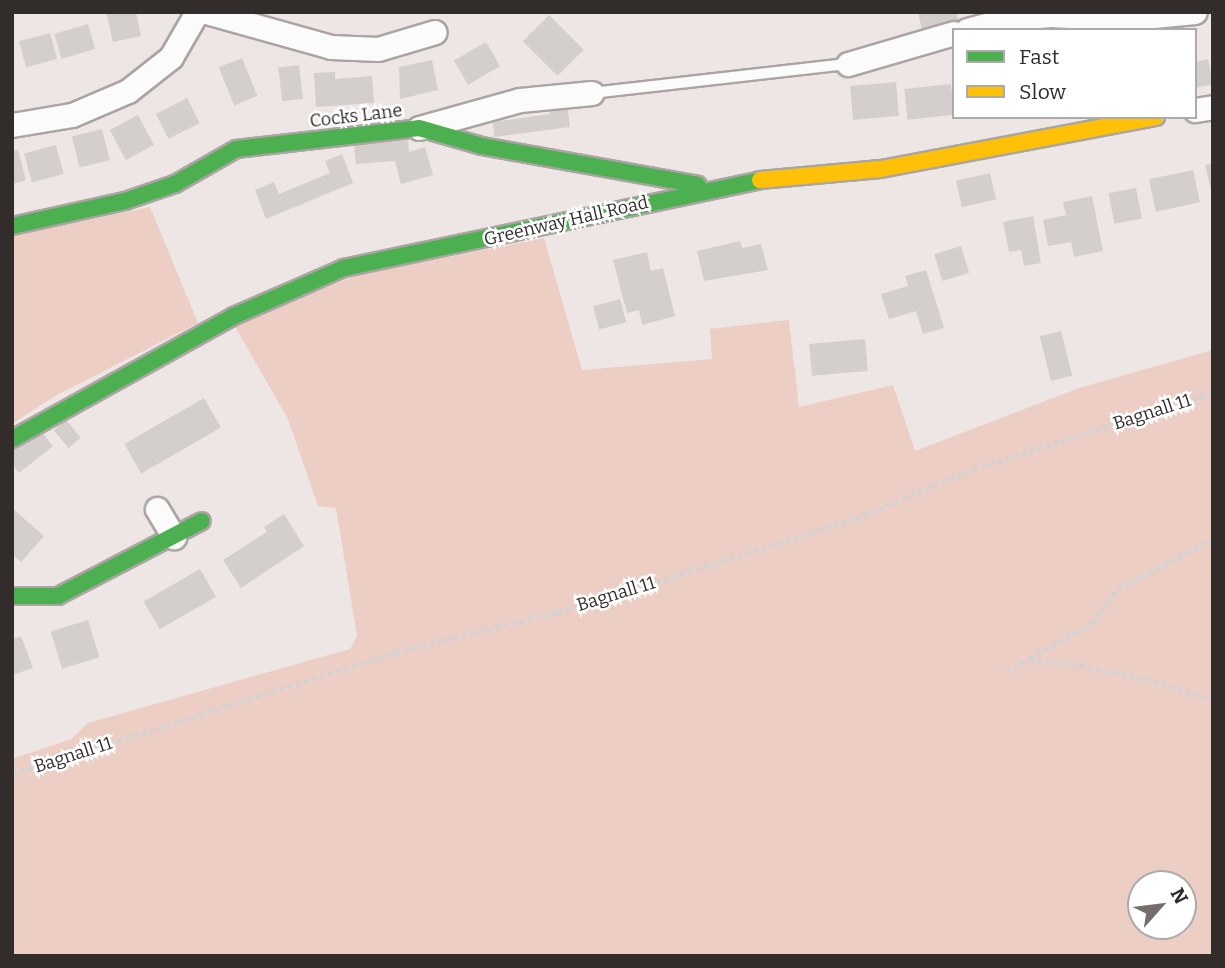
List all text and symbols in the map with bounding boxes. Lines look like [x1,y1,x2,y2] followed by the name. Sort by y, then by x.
[952,28,1197,119] legend
[1019,44,1059,70] text: Fast
[1019,79,1066,105] text: Slow
[309,100,403,132] street label: Cocks Lane
[482,192,650,250] street label: Greenway Hall Road
[1110,389,1194,435] street label: Bagnall 11
[574,572,658,616] street label: Bagnall 11
[31,732,115,778] street label: Bagnall 11
[1127,870,1197,940] north arrow
[1166,884,1193,908] text: N

